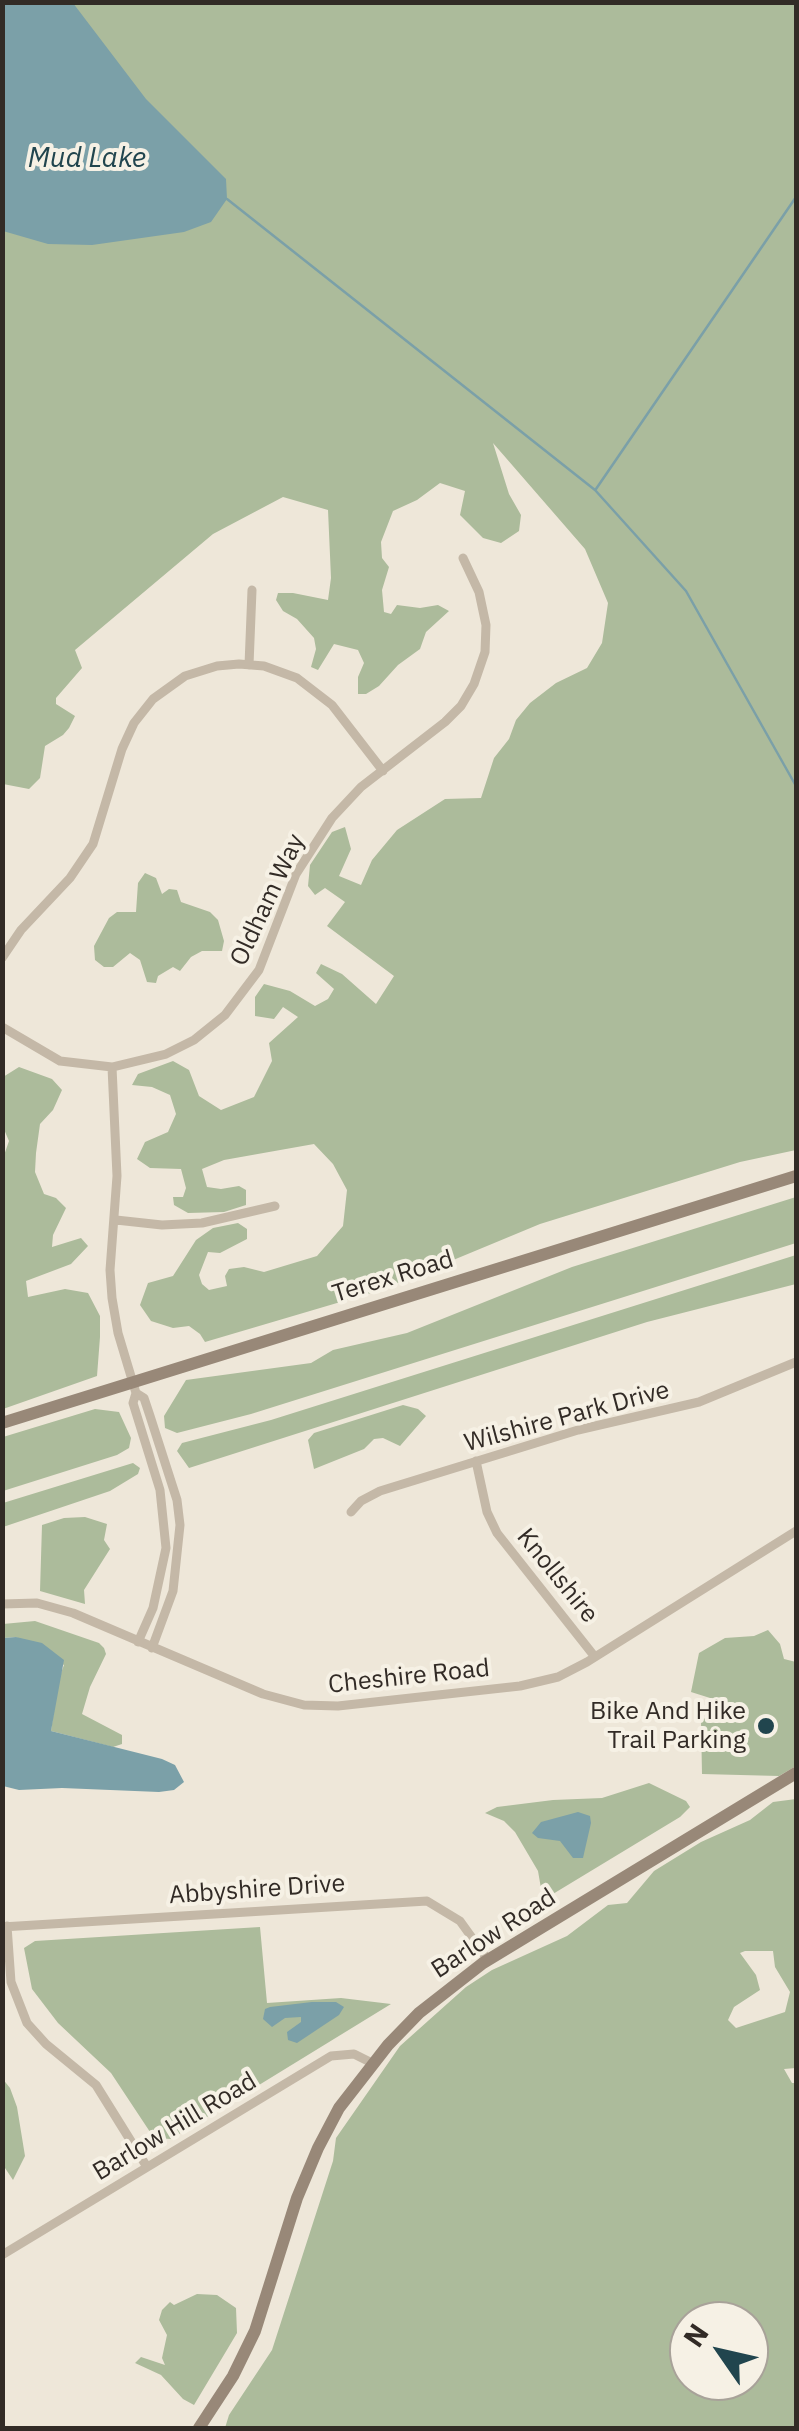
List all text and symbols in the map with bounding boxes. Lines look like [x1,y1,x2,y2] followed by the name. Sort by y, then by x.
[28,142,146,176] water label: Mud Lake
[224,829,312,971] street label: Oldham Way
[329,1244,457,1310] street label: Terex Road
[461,1375,673,1459] street label: Wilshire Park Drive
[510,1523,604,1629] street label: Knollshire
[327,1654,491,1700] street label: Cheshire Road
[590,1697,746,1756] place label: Bike And Hike Trail Parking
[755,1715,777,1737] marker: Bike And Hike Trail Parking
[168,1869,346,1911] street label: Abbyshire Drive
[426,1883,562,1985] street label: Barlow Road
[88,2066,262,2188] street label: Barlow Hill Road
[669,2301,769,2401] north arrow
[674,2316,716,2354] text: N

